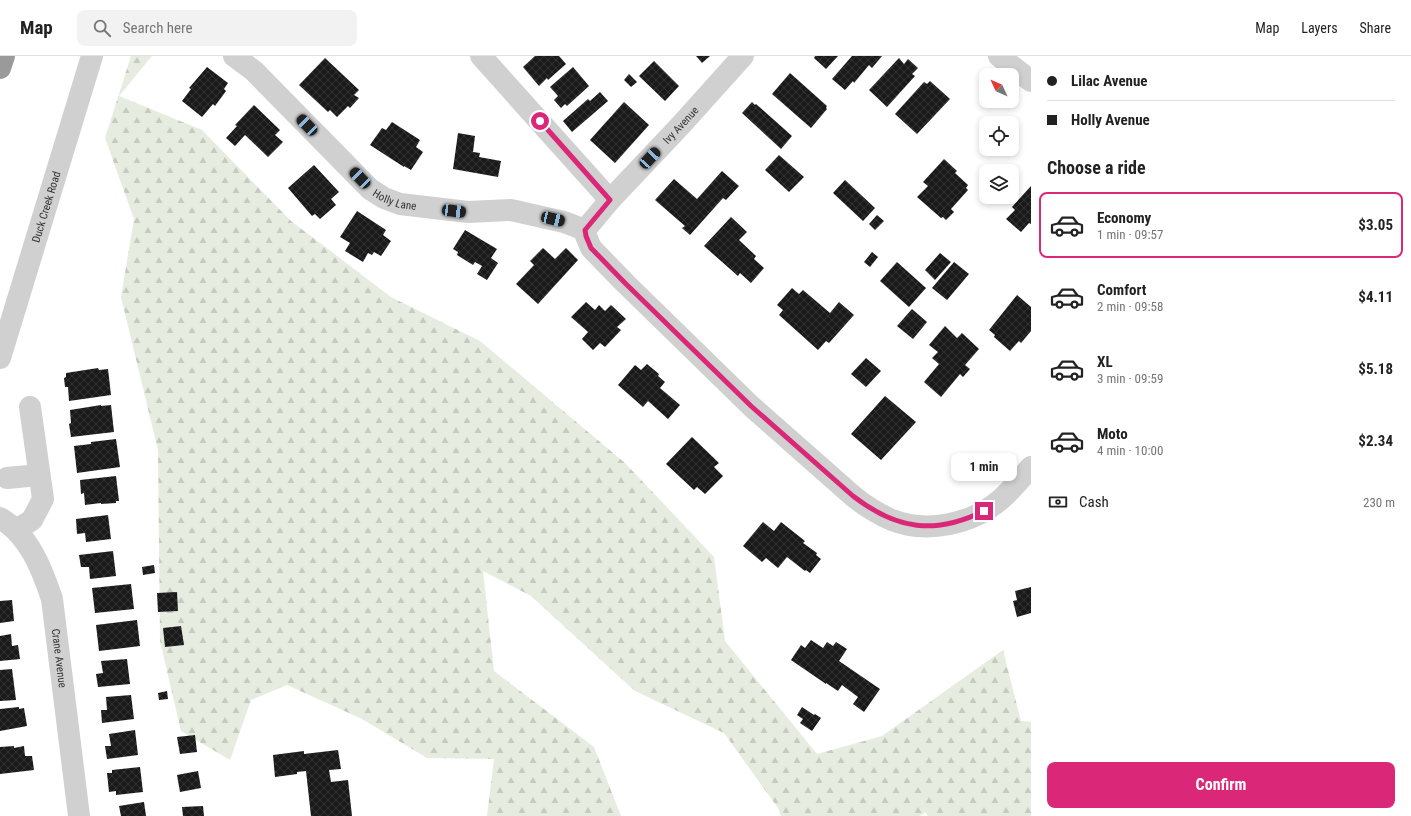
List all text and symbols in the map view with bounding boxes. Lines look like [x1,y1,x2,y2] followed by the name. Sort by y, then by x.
[77,10,357,46] search box
[20,16,53,39] text: Map
[91,17,113,39] icon: search
[123,19,193,37] text: Search here
[1255,20,1279,36] text: Map
[1301,20,1338,36] text: Layers
[1360,20,1391,36] text: Share
[979,68,1019,108] north arrow
[979,68,1019,204] map controls
[1071,72,1148,90] text: Lilac Avenue
[660,104,701,146] street label: Ivy Avenue
[1071,111,1150,129] text: Holly Avenue
[294,112,320,138] car
[531,112,549,130] route start
[979,116,1019,156] button: locate
[637,145,663,171] car
[1047,157,1146,178] text: Choose a ride
[979,164,1019,204] button: layers
[347,165,373,191] car
[29,170,63,244] street label: Duck Creek Road
[370,186,417,212] street label: Holly Lane
[441,204,467,218] car
[1049,207,1085,243] icon: car
[1097,209,1151,227] text: Economy
[540,210,566,228] car
[1358,216,1393,234] text: $3.05
[1097,227,1163,242] text: 1 min · 09:57
[1049,279,1085,315] icon: car
[1097,281,1146,299] text: Comfort
[1358,288,1393,306] text: $4.11
[1097,299,1163,314] text: 2 min · 09:58
[1049,351,1085,387] icon: car
[1097,353,1113,371] text: XL
[1358,360,1393,378] text: $5.18
[1097,371,1163,386] text: 3 min · 09:59
[1049,423,1085,459] icon: car
[1097,425,1128,443] text: Moto
[1358,432,1393,450] text: $2.34
[1097,443,1163,458] text: 4 min · 10:00
[951,453,1017,481] callout: 1 min
[970,459,998,474] text: 1 min
[1047,491,1069,513] icon: cash
[1079,493,1109,511] text: Cash
[1363,495,1395,510] text: 230 m
[975,502,993,520] route end
[49,628,69,688] street label: Crane Avenue
[1047,762,1395,808] button: Confirm

